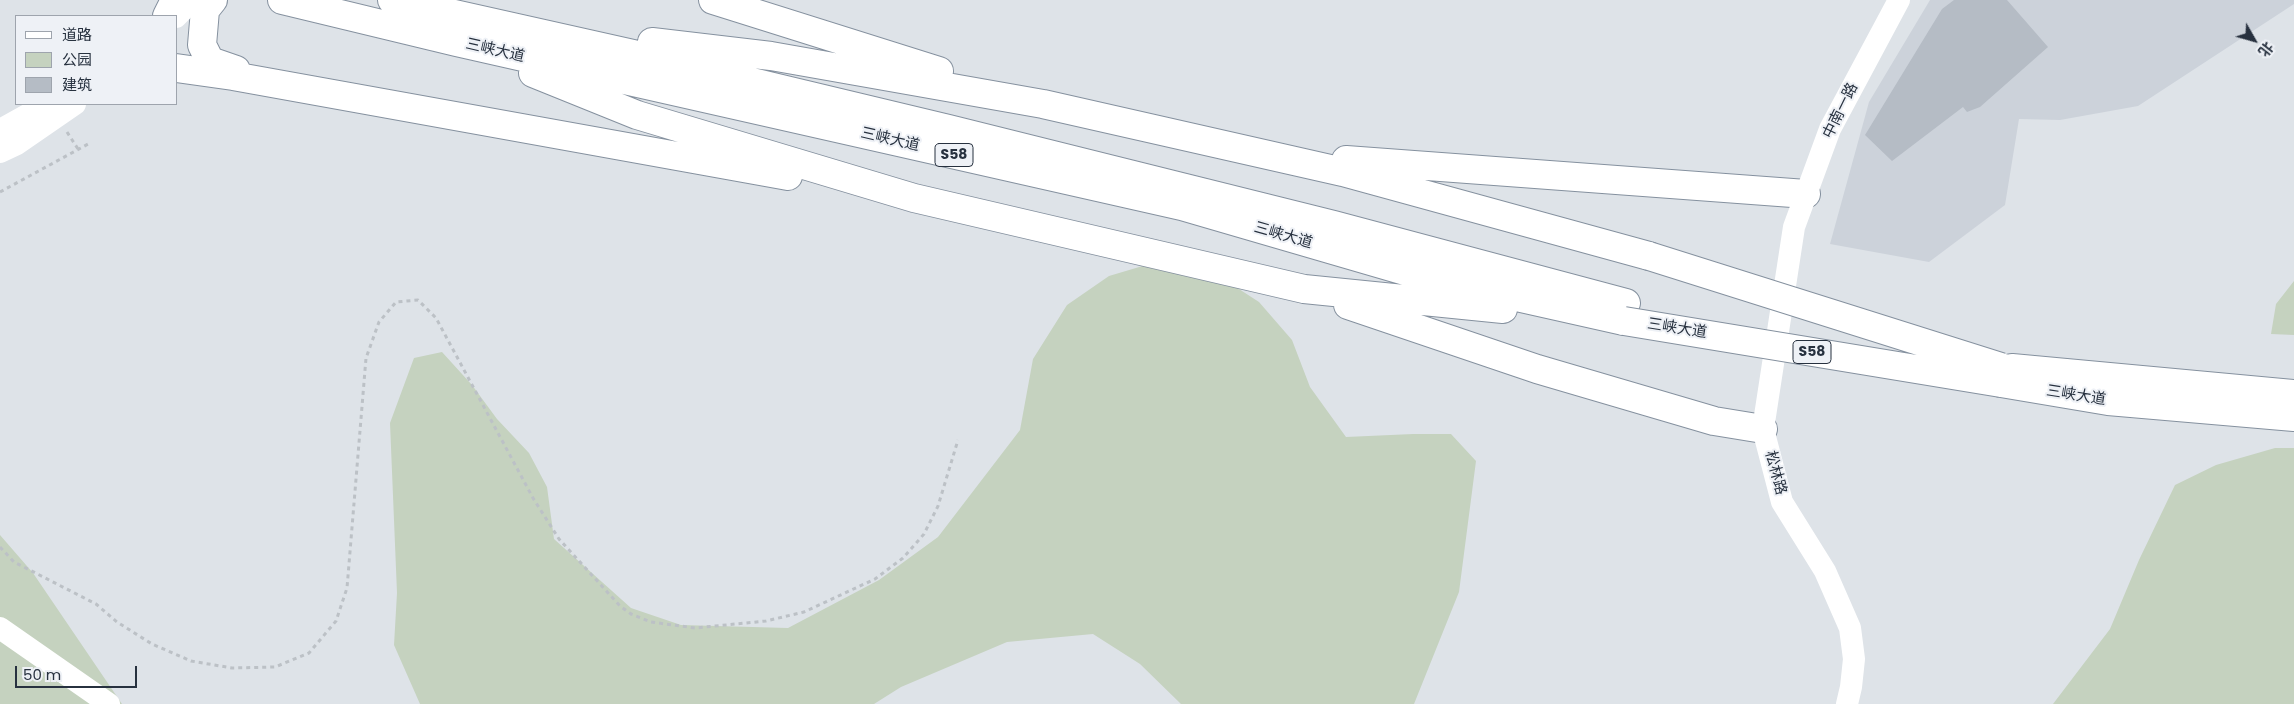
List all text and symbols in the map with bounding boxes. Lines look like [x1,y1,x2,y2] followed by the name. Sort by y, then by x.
[15,15,178,105] legend
[2229,15,2279,65] north arrow
[62,24,92,45] text: 道路
[464,35,526,67] street label: 三峡大道
[2254,38,2278,61] text: 北
[62,49,92,70] text: 公园
[62,74,92,95] text: 建筑
[1820,80,1862,142] street label: 中南一路
[859,124,921,156] street label: 三峡大道
[935,144,973,166] road number: S58
[1252,219,1314,253] street label: 三峡大道
[1646,315,1708,343] street label: 三峡大道
[1793,341,1831,364] road number: S58
[2045,382,2107,410] street label: 三峡大道
[1760,449,1790,497] street label: 松林路
[18,656,140,688] scale bar
[23,664,61,685] text: 50 m

